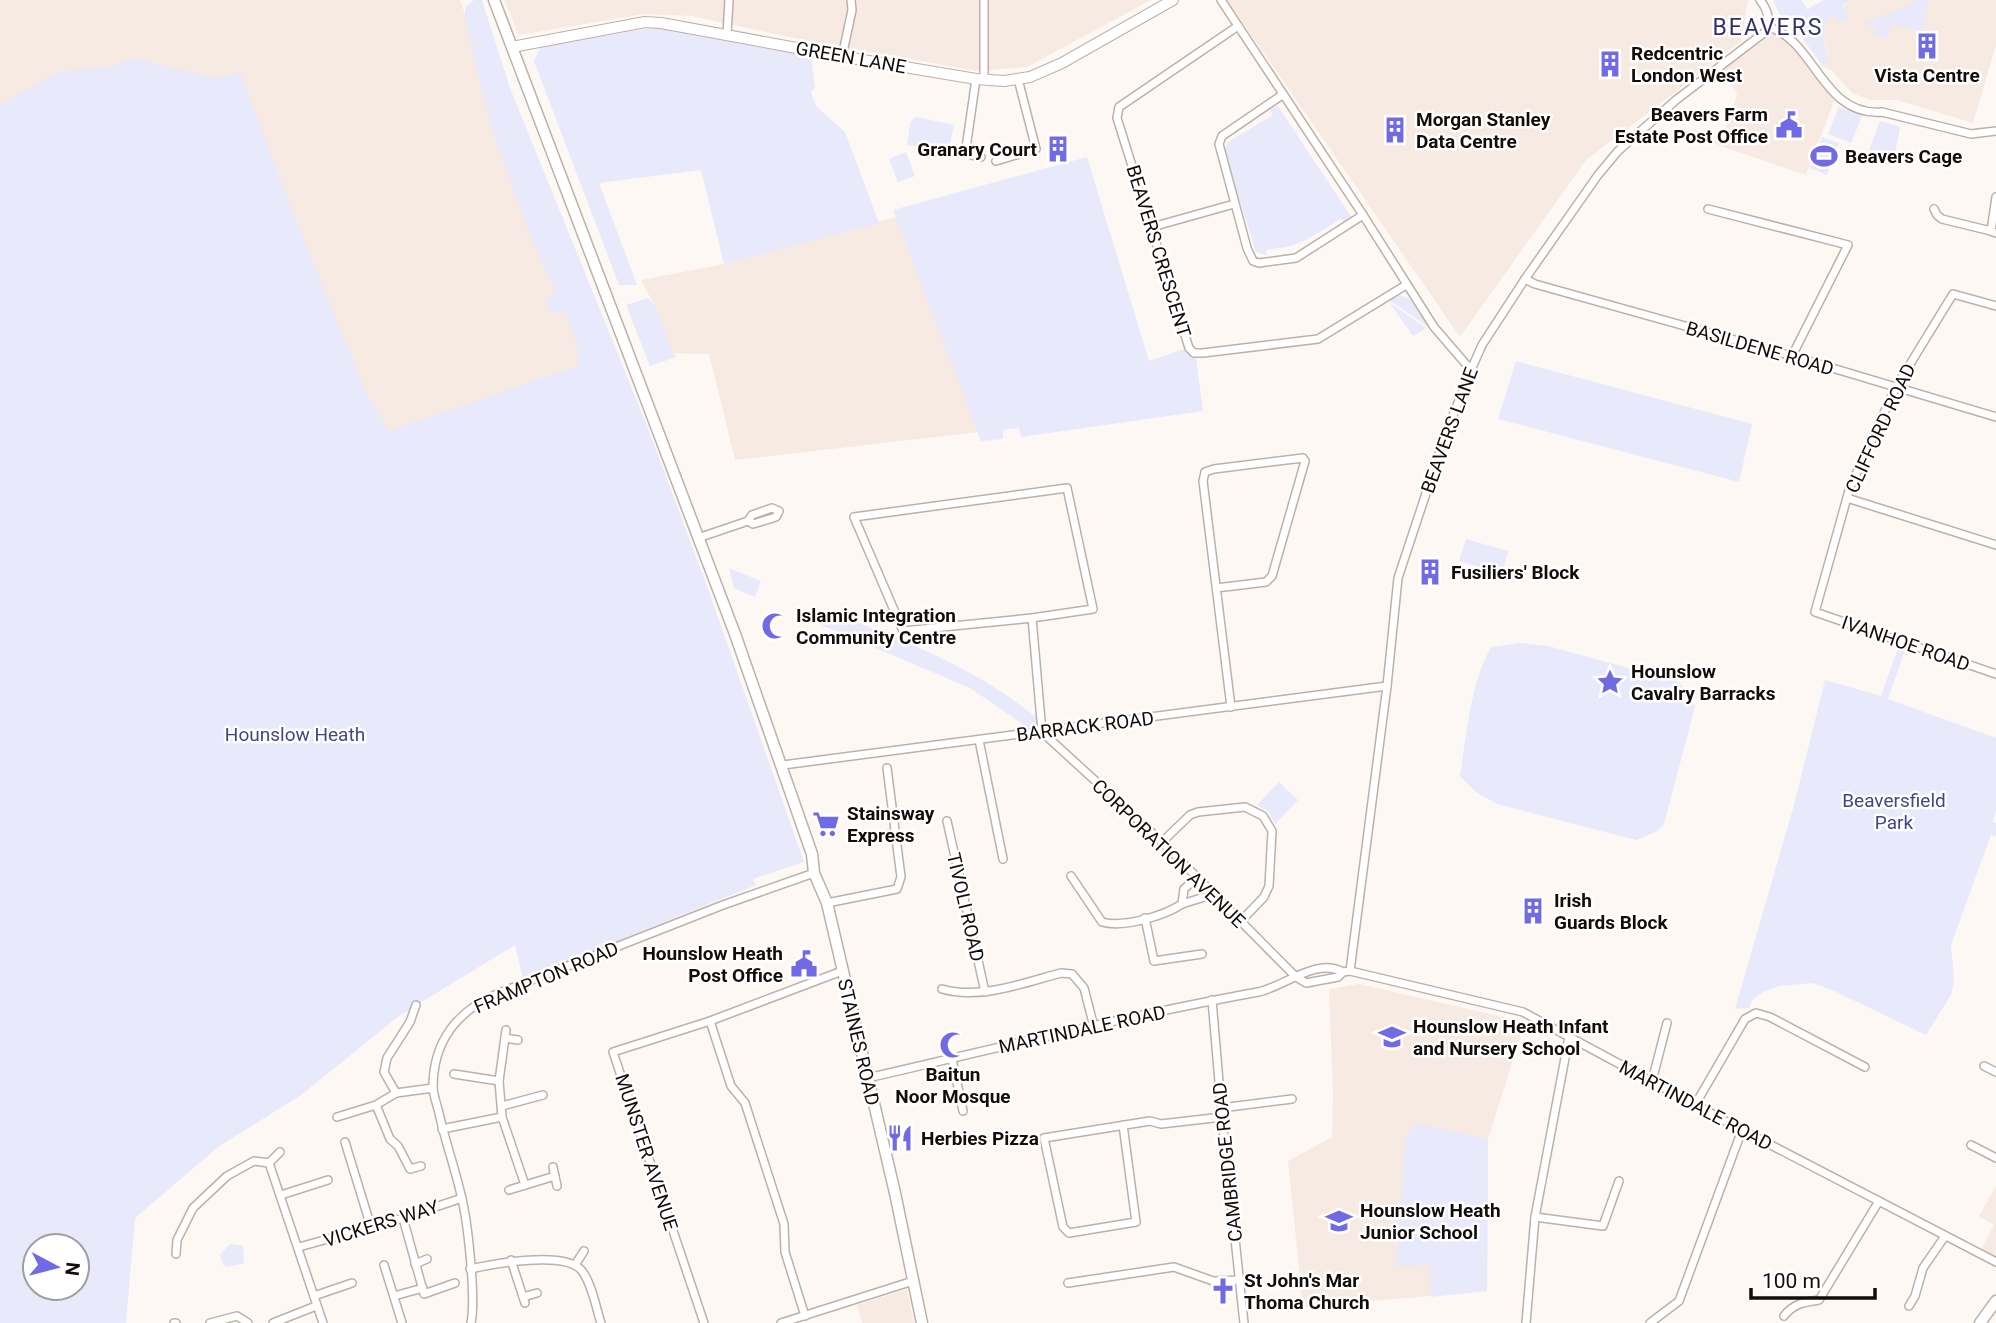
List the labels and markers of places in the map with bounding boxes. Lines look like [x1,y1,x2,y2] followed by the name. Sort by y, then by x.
[1912,31,1942,61] building icon: Vista Centre
[1631,42,1743,87] place label: Redcentric London West
[1595,49,1625,79] building icon: Redcentric London West
[1874,64,1980,87] place label: Vista Centre
[1615,103,1768,148] place label: Beavers Farm Estate Post Office
[1416,108,1551,153] place label: Morgan Stanley Data Centre
[1774,110,1804,140] public building icon: Beavers Farm Estate Post Office
[1380,115,1410,145] building icon: Morgan Stanley Data Centre
[1043,134,1073,164] building icon: Granary Court
[917,138,1038,161] place label: Granary Court
[1809,141,1839,171] sports icon: Beavers Cage
[1845,145,1962,168] place label: Beavers Cage
[1415,557,1445,587] building icon: Fusiliers' Block
[1451,561,1580,584] place label: Fusiliers' Block
[796,604,956,649] place label: Islamic Integration Community Centre
[760,611,790,641] mosque icon: Islamic Integration Community Centre
[1631,660,1776,705] place label: Hounslow Cavalry Barracks
[1595,667,1625,697] place icon: Hounslow Cavalry Barracks
[847,802,935,847] place label: Stainsway Express
[811,809,841,839] supermarket icon: Stainsway Express
[1554,889,1668,934] place label: Irish Guards Block
[1518,896,1548,926] building icon: Irish Guards Block
[642,942,783,987] place label: Hounslow Heath Post Office
[789,949,819,979] public building icon: Hounslow Heath Post Office
[1413,1015,1609,1060] place label: Hounslow Heath Infant and Nursery School
[1377,1022,1407,1052] school or university icon: Hounslow Heath Infant and Nursery School
[938,1030,968,1060] mosque icon: Baitun Noor Mosque
[895,1063,1011,1108] place label: Baitun Noor Mosque
[885,1123,915,1153] restaurant icon: Herbies Pizza
[921,1127,1039,1150] place label: Herbies Pizza
[1360,1199,1501,1244] place label: Hounslow Heath Junior School
[1324,1206,1354,1236] school or university icon: Hounslow Heath Junior School
[1244,1269,1370,1314] place label: St John's Mar Thoma Church
[1208,1276,1238,1306] church icon: St John's Mar Thoma Church

